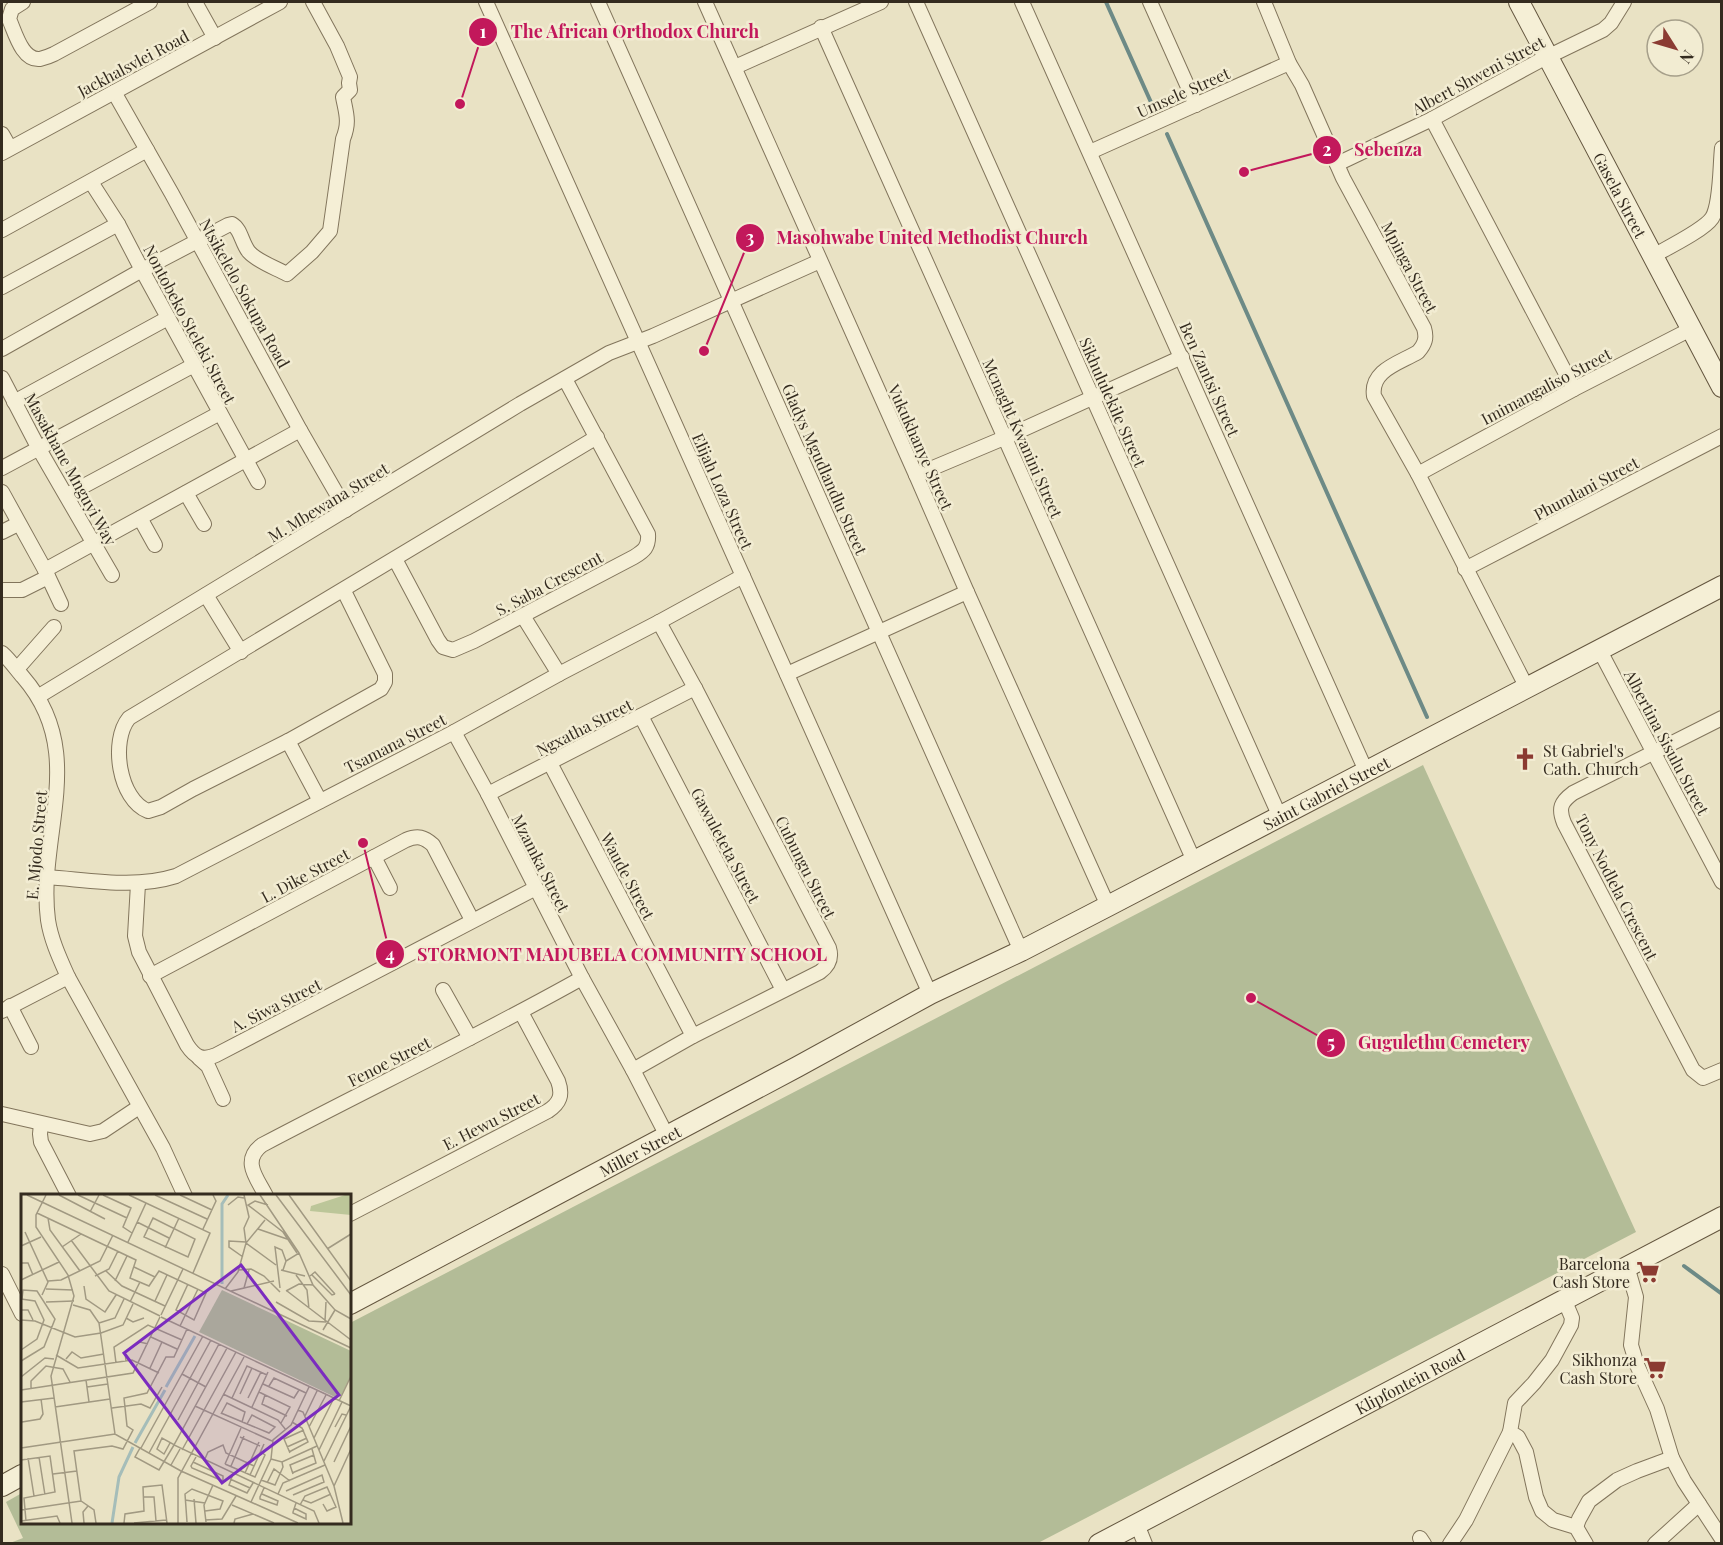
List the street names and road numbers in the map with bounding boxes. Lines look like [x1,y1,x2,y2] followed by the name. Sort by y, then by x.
[73,25,192,102] street label: Jackhalsvlei Road
[1407,31,1548,119] street label: Albert Shweni Street
[1133,62,1233,122] street label: Umsele Street
[1590,148,1652,241] street label: Gasela Street
[195,215,295,371] street label: Ntsikelelo Sokupa Road
[1377,218,1443,316] street label: Mpinga Street
[139,241,241,408] street label: Nontobeko Steleki Street
[1175,319,1245,440] street label: Ben Zantsi Street
[1075,334,1151,470] street label: Sikhululekile Street
[1477,343,1615,429] street label: Imimangaliso Street
[978,355,1068,521] street label: Mcnaght Kwanini Street
[778,380,872,558] street label: Gladys Mgudlandlu Street
[883,380,958,513] street label: Vukukhanye Street
[20,389,122,549] street label: Masakhane Mnguyi Way
[688,430,758,553] street label: Elijah Loza Street
[1530,451,1642,524] street label: Phumlani Street
[264,457,393,546] street label: M. Mbewana Street
[492,546,606,620] street label: S. Saba Crescent
[1619,665,1714,818] street label: Albertina Sisulu Street
[532,694,636,760] street label: Ngxatha Street
[341,708,450,778] street label: Tsamana Street
[1259,751,1393,834] street label: Saint Gabriel Street
[687,784,765,906] street label: Gawuleteta Street
[21,789,51,901] street label: E. Mjodo Street
[1571,810,1663,964] street label: Tony Nodlela Crescent
[507,811,575,916] street label: Mzamka Street
[771,812,841,922] street label: Cubungu Street
[596,828,660,923] street label: Waude Street
[257,843,353,907] street label: L. Dike Street
[227,973,325,1037] street label: A. Siwa Street
[344,1031,434,1091] street label: Fenoe Street
[439,1087,543,1154] street label: E. Hewu Street
[595,1120,685,1181] street label: Miller Street
[1351,1343,1468,1418] street label: Klipfontein Road

